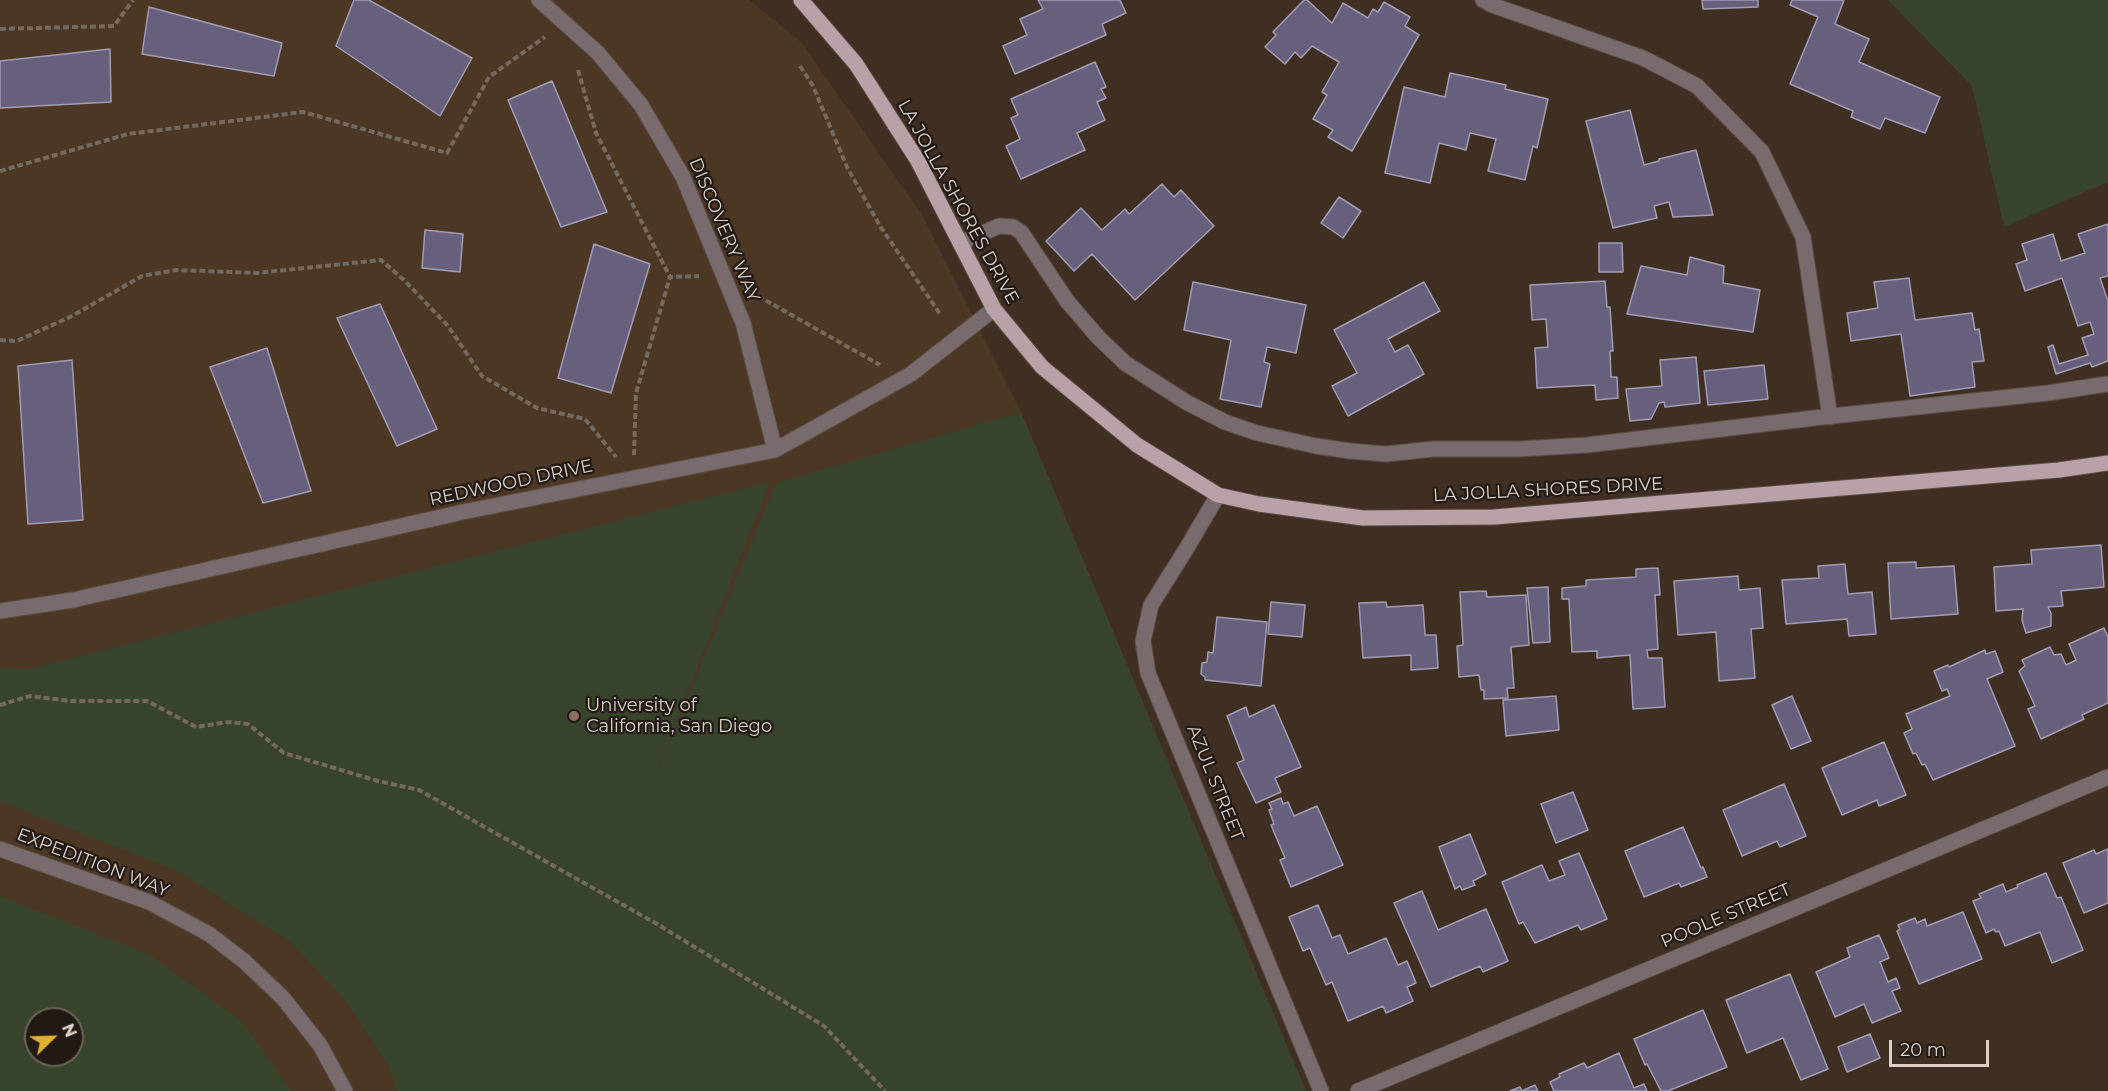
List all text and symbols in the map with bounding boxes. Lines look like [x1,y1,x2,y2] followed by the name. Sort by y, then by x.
[893,96,1023,308] street label: LA JOLLA SHORES DRIVE
[684,155,764,305] street label: DISCOVERY WAY
[427,455,595,511] street label: REDWOOD DRIVE
[1432,473,1664,507] street label: LA JOLLA SHORES DRIVE
[586,695,772,738] place label: University of California, San Diego
[567,709,581,723] marker: University of California, San Diego
[1182,722,1248,844] street label: AZUL STREET
[14,824,172,902] street label: EXPEDITION WAY
[1658,879,1794,953] street label: POOLE STREET
[24,1007,84,1067] north arrow
[58,1021,80,1040] text: N
[1892,1028,1992,1066] scale bar
[1900,1039,1946,1061] text: 20 m

